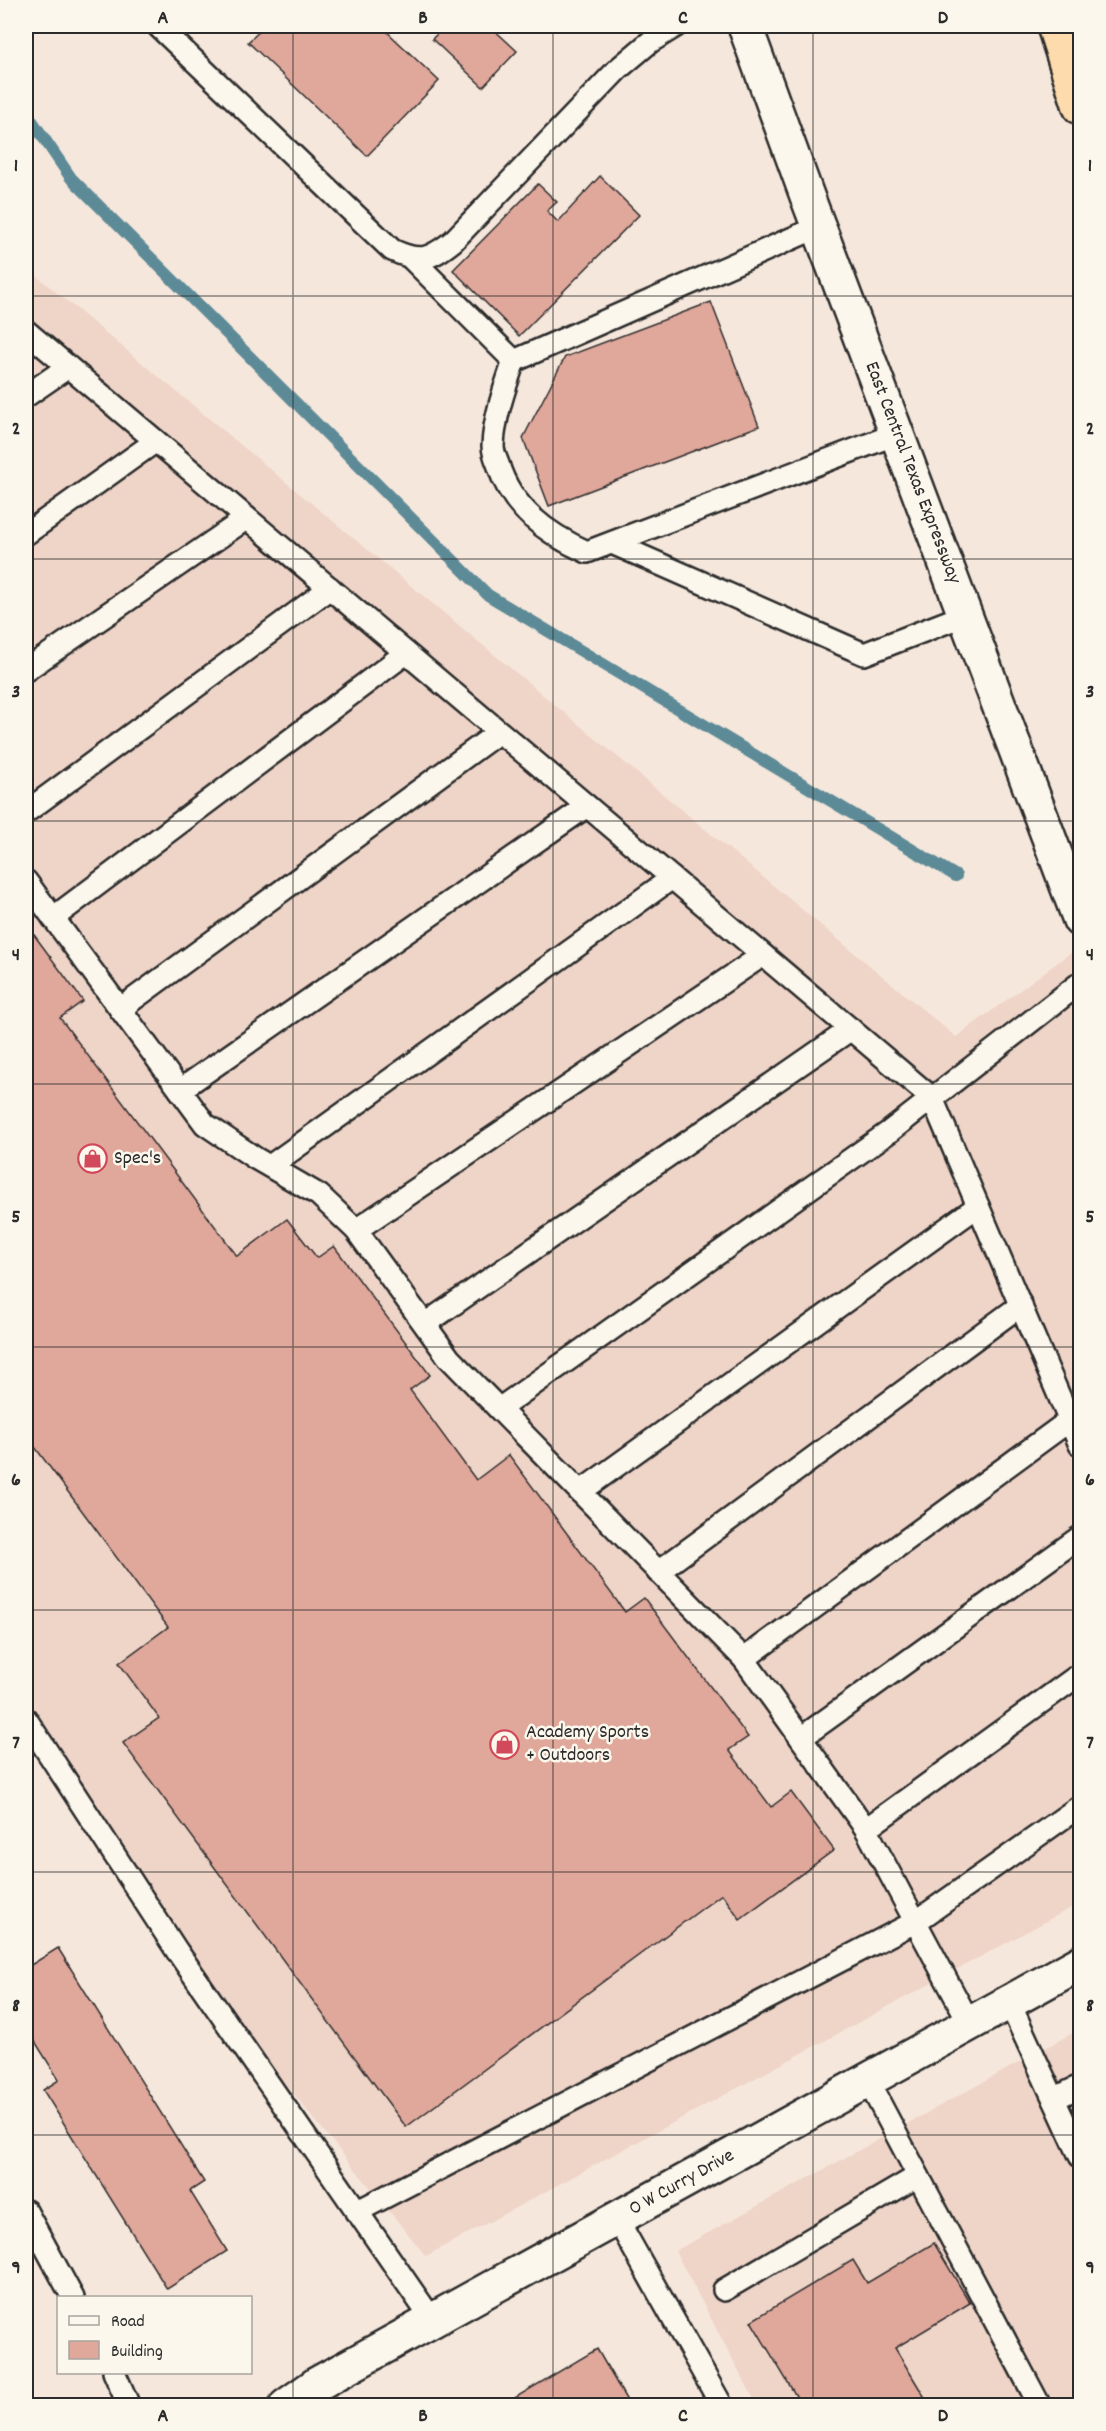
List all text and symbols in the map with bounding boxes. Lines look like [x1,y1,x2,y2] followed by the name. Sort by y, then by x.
[158,5,169,33] text: A
[418,5,428,33] text: B
[678,5,688,33] text: C
[938,5,949,33] text: D
[14,153,18,181] text: 1
[1088,153,1092,181] text: 1
[857,358,968,589] street label: East Central Texas Expressway
[12,416,20,444] text: 2
[1086,416,1094,444] text: 2
[12,679,20,707] text: 3
[1086,679,1094,707] text: 3
[12,942,20,970] text: 4
[1086,942,1094,970] text: 4
[77,1143,109,1175] shop icon: Spec's
[114,1145,161,1173] place label: Spec's
[11,1204,21,1232] text: 5
[1085,1204,1095,1232] text: 5
[11,1467,21,1495] text: 6
[1085,1467,1095,1495] text: 6
[526,1719,649,1770] place label: Academy Sports + Outdoors
[489,1729,521,1761] shop icon: Academy Sports + Outdoors
[12,1730,20,1758] text: 7
[1086,1730,1094,1758] text: 7
[12,1993,20,2021] text: 8
[1086,1993,1094,2021] text: 8
[624,2142,740,2224] street label: O W Curry Drive
[11,2255,21,2283] text: 9
[1085,2255,1095,2283] text: 9
[57,2296,252,2374] legend
[111,2310,145,2335] text: Road
[111,2340,163,2365] text: Building
[158,2403,169,2431] text: A
[418,2403,428,2431] text: B
[678,2403,688,2431] text: C
[938,2403,949,2431] text: D

